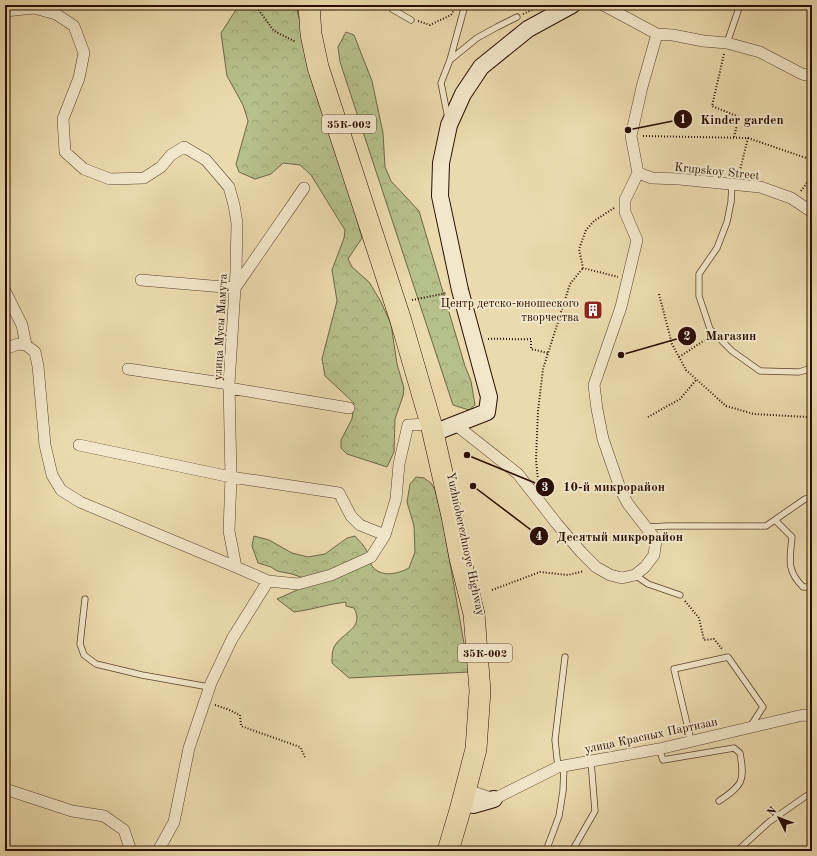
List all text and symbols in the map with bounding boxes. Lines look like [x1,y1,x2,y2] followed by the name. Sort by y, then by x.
[673,107,792,132] callout: Kinder garden
[680,114,686,126] text: 1
[700,114,784,127] text: Kinder garden
[322,115,376,133] road number: 35К-002
[674,162,760,182] street label: Krupskoy Street
[212,273,230,381] street label: улица Мусы Мамута
[440,298,579,324] place label: Центр детско-юношеского творчества
[582,299,604,321] building icon: Центр детско-юношеского творчества
[677,323,764,348] callout: Магазин
[706,330,756,343] text: Магазин
[684,331,691,343] text: 2
[444,471,486,618] street label: Yuzhnoberezhnoye Highway
[535,474,674,499] callout: 10-й микрорайон
[563,481,665,494] text: 10-й микрорайон
[542,482,549,494] text: 3
[529,524,691,549] callout: Десятый микрорайон
[536,531,543,543] text: 4
[557,531,683,544] text: Десятый микрорайон
[458,644,512,662] road number: 35К-002
[584,716,719,756] street label: улица Красных Партизан
[759,798,799,838] north arrow
[766,805,780,819] text: N

